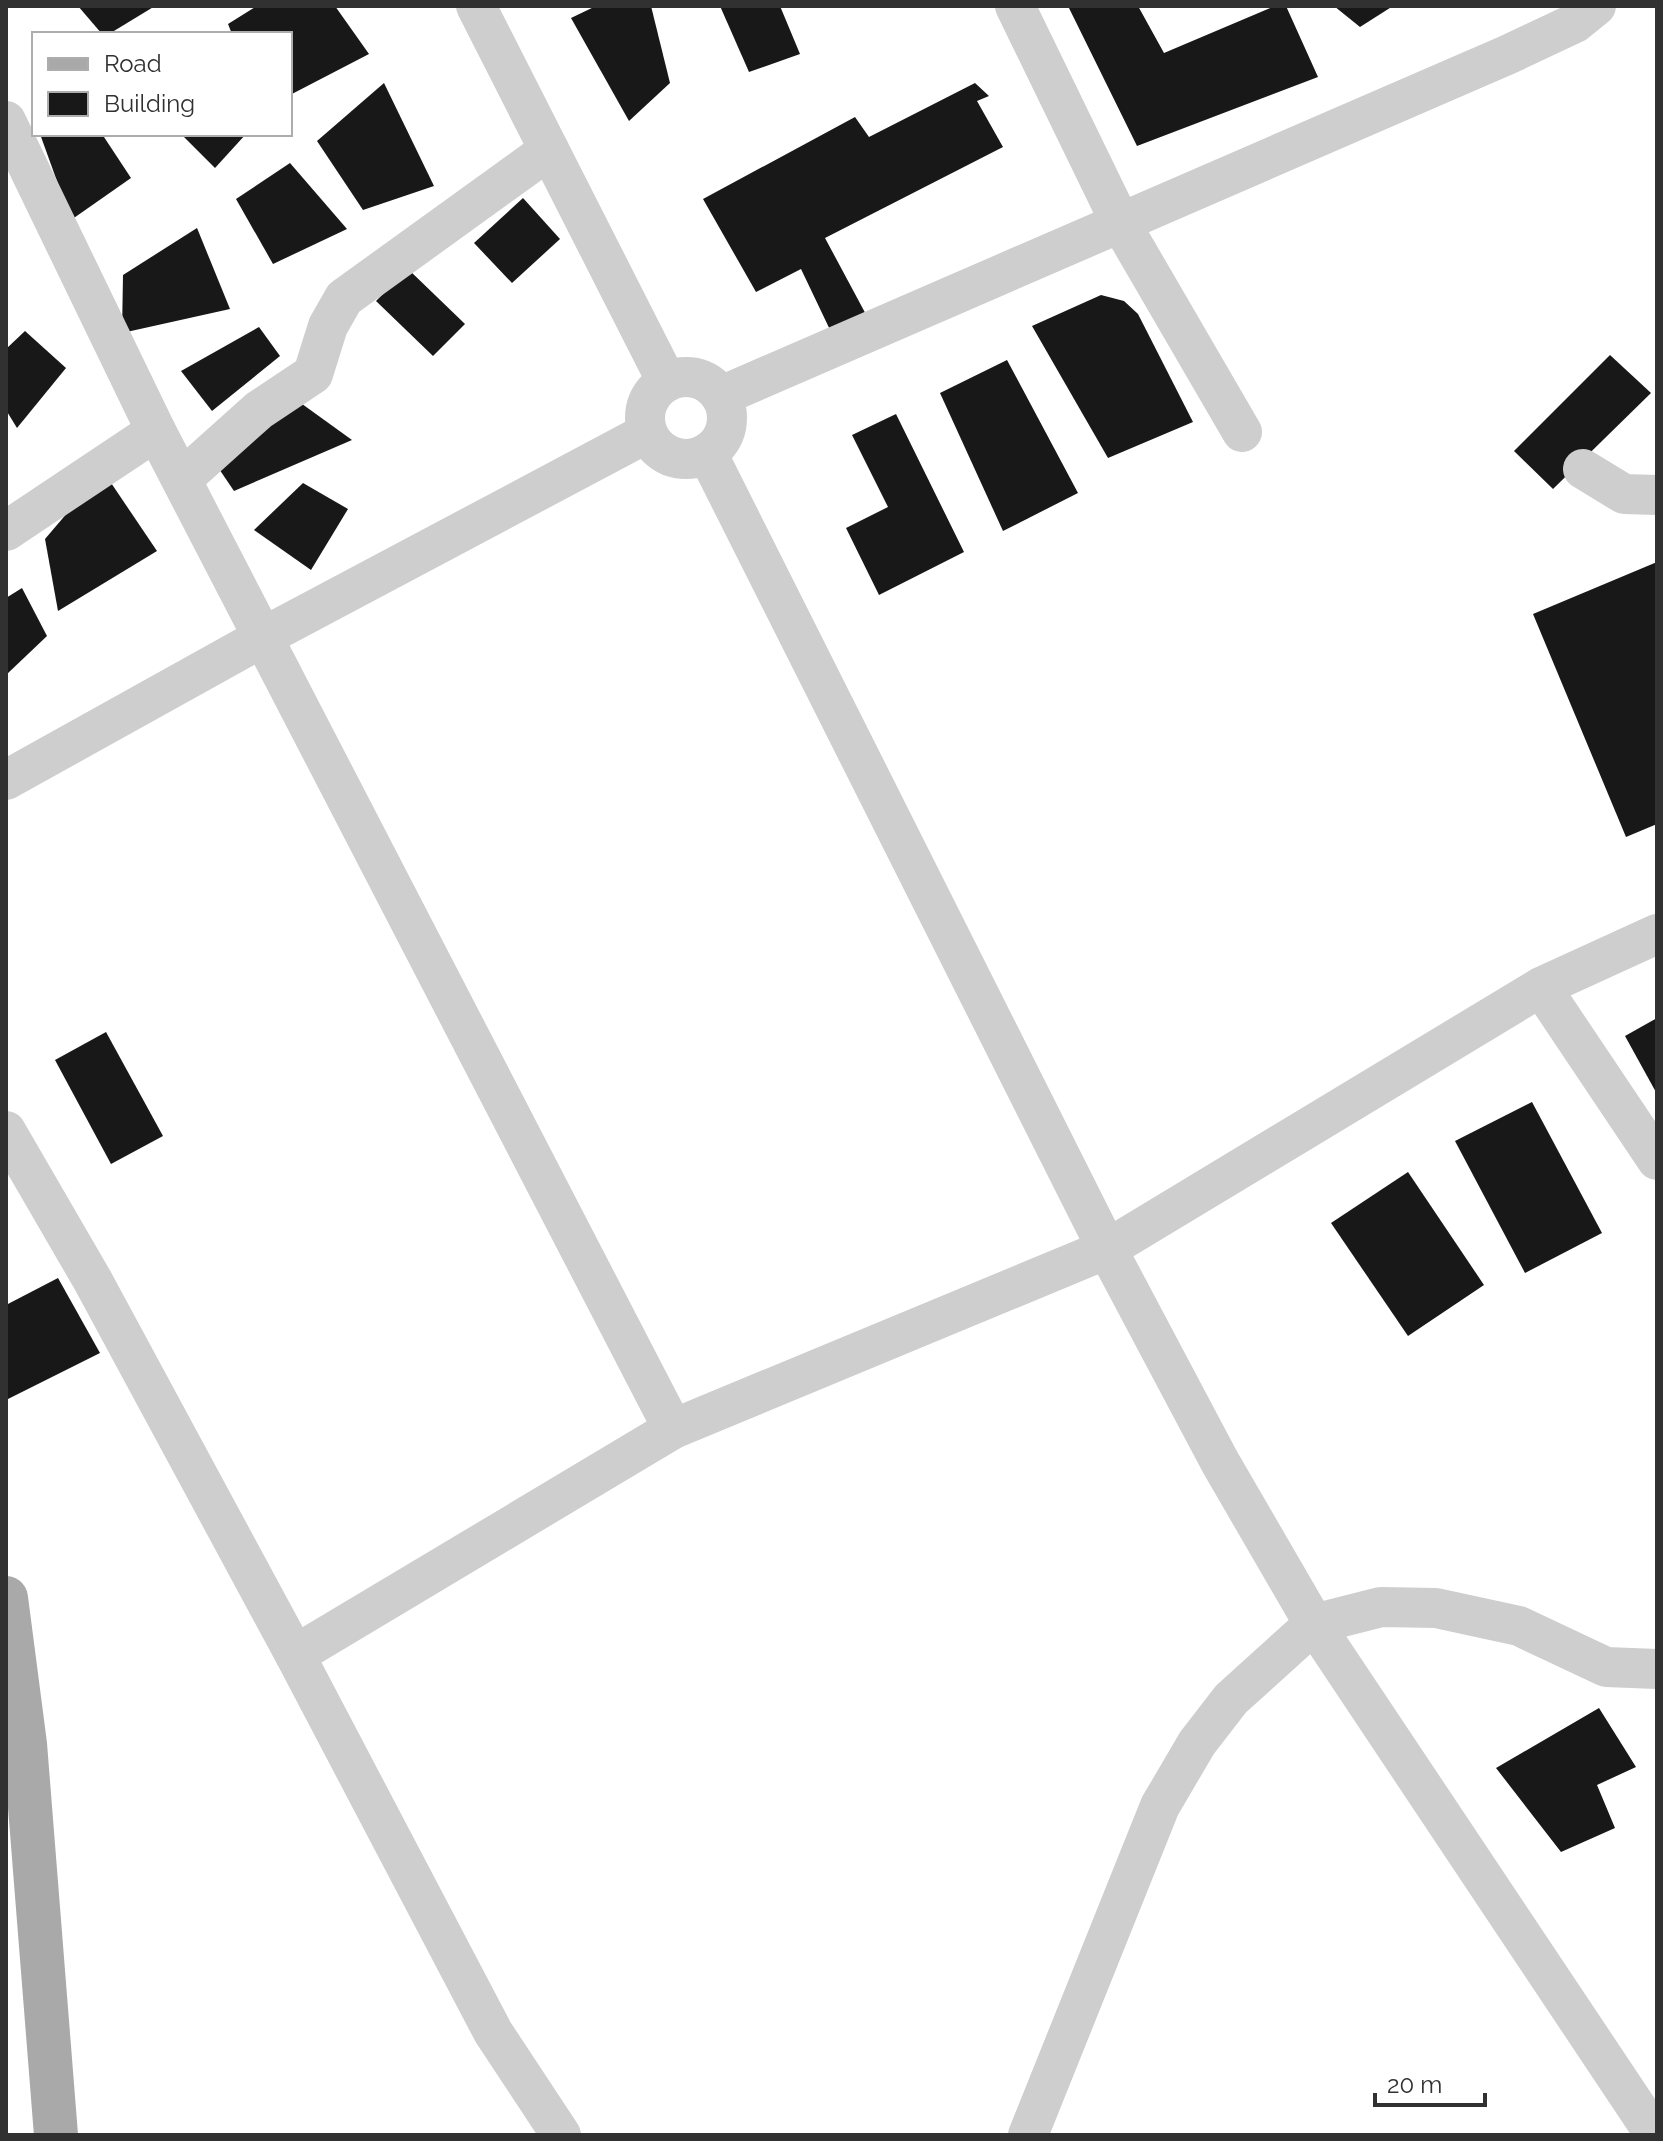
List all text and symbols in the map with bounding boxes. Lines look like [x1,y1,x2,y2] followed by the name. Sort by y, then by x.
[32,32,292,136] legend
[104,49,162,78] text: Road
[104,89,195,118] text: Building
[1375,2057,1485,2107] scale bar
[1387,2070,1442,2099] text: 20 m

